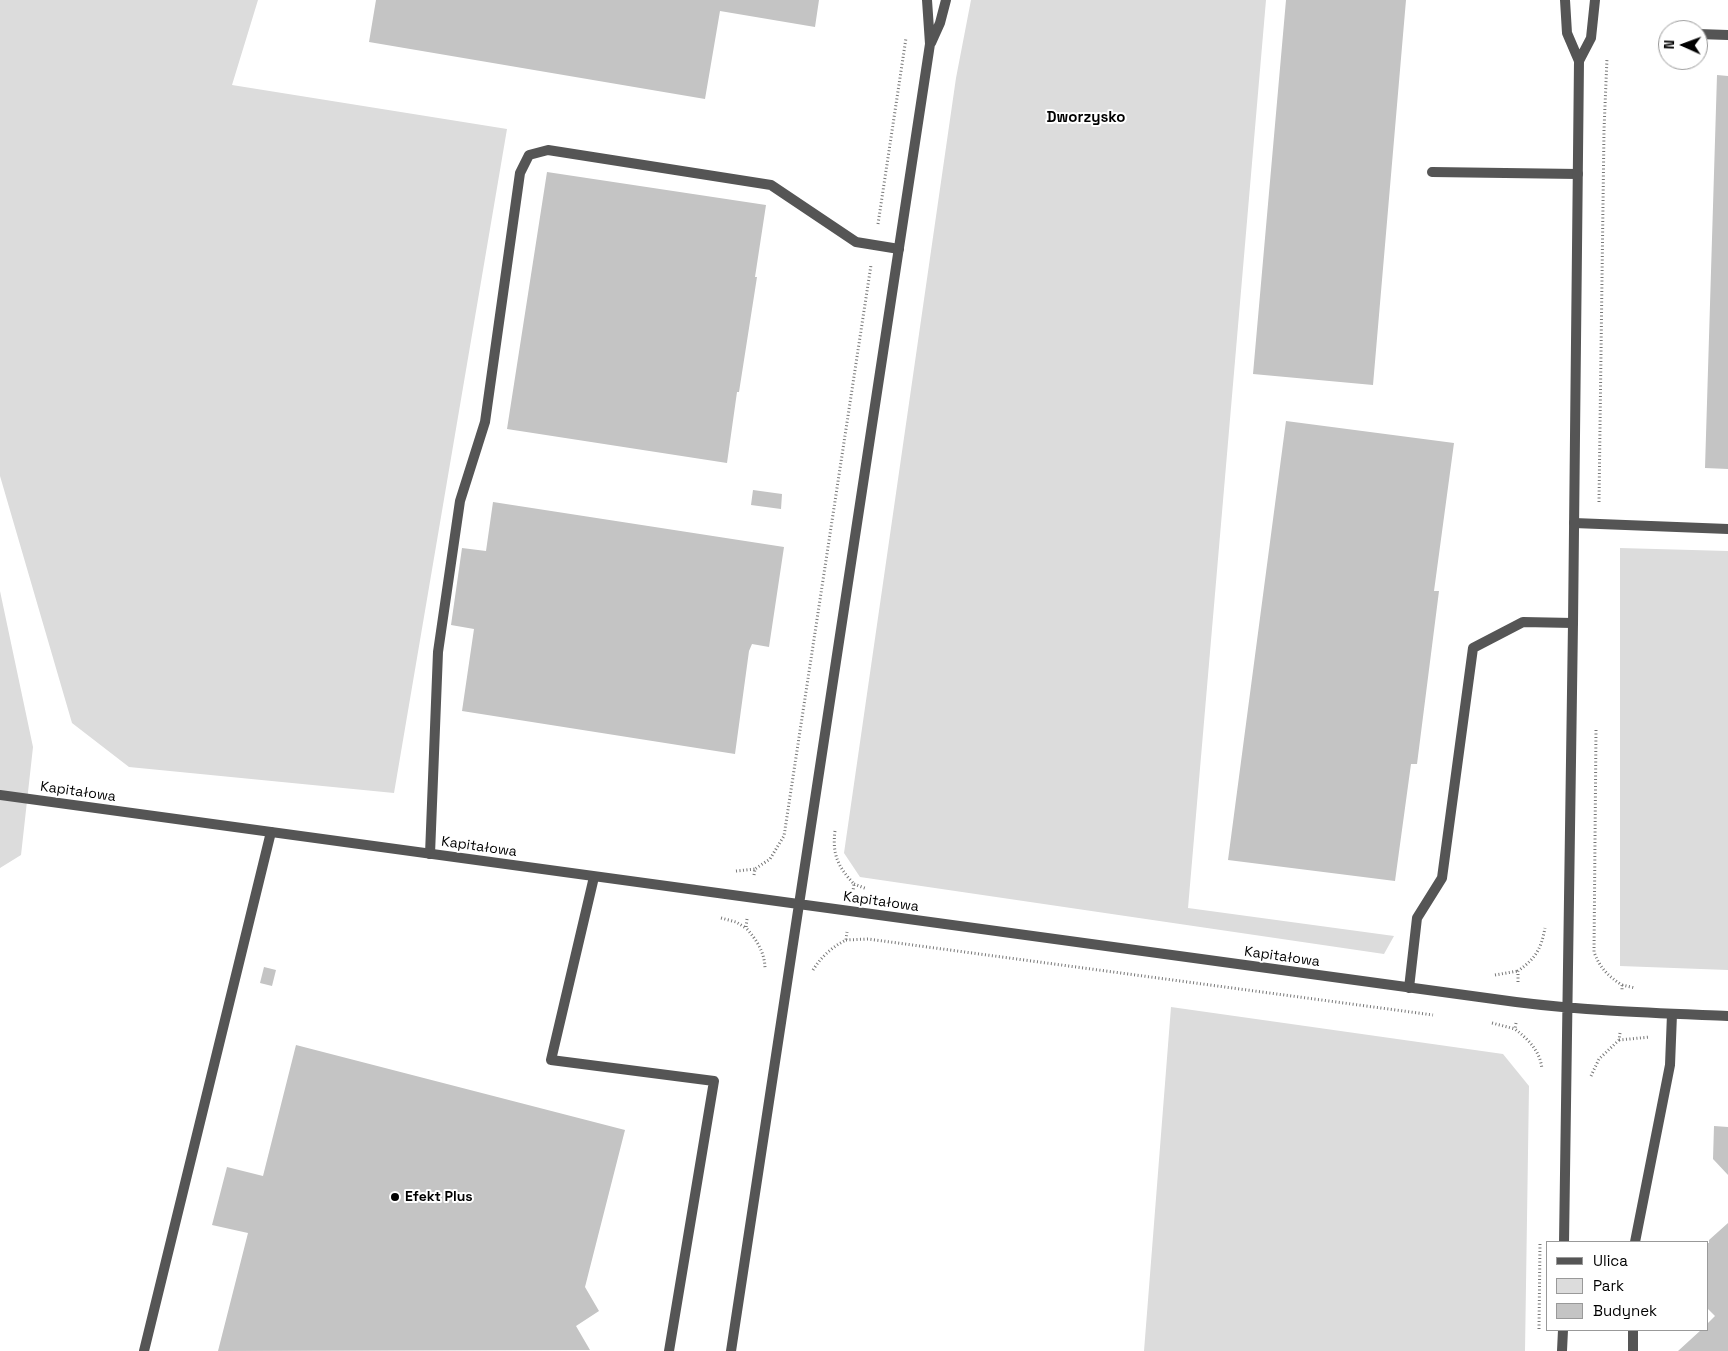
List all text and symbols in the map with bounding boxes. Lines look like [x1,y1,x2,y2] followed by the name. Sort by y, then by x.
[1658,20,1708,70] north arrow
[1660,40,1678,50] text: N
[1047,109,1125,127] district label: Dworzysko
[39,778,117,806] street label: Kapitałowa
[440,833,518,861] street label: Kapitałowa
[842,888,920,916] street label: Kapitałowa
[1243,943,1321,971] street label: Kapitałowa
[405,1189,473,1205] place label: Efekt Plus
[389,1191,401,1203] marker: Efekt Plus
[1546,1241,1708,1331] legend
[1593,1251,1628,1270] text: Ulica
[1593,1276,1624,1295] text: Park
[1593,1301,1657,1320] text: Budynek

